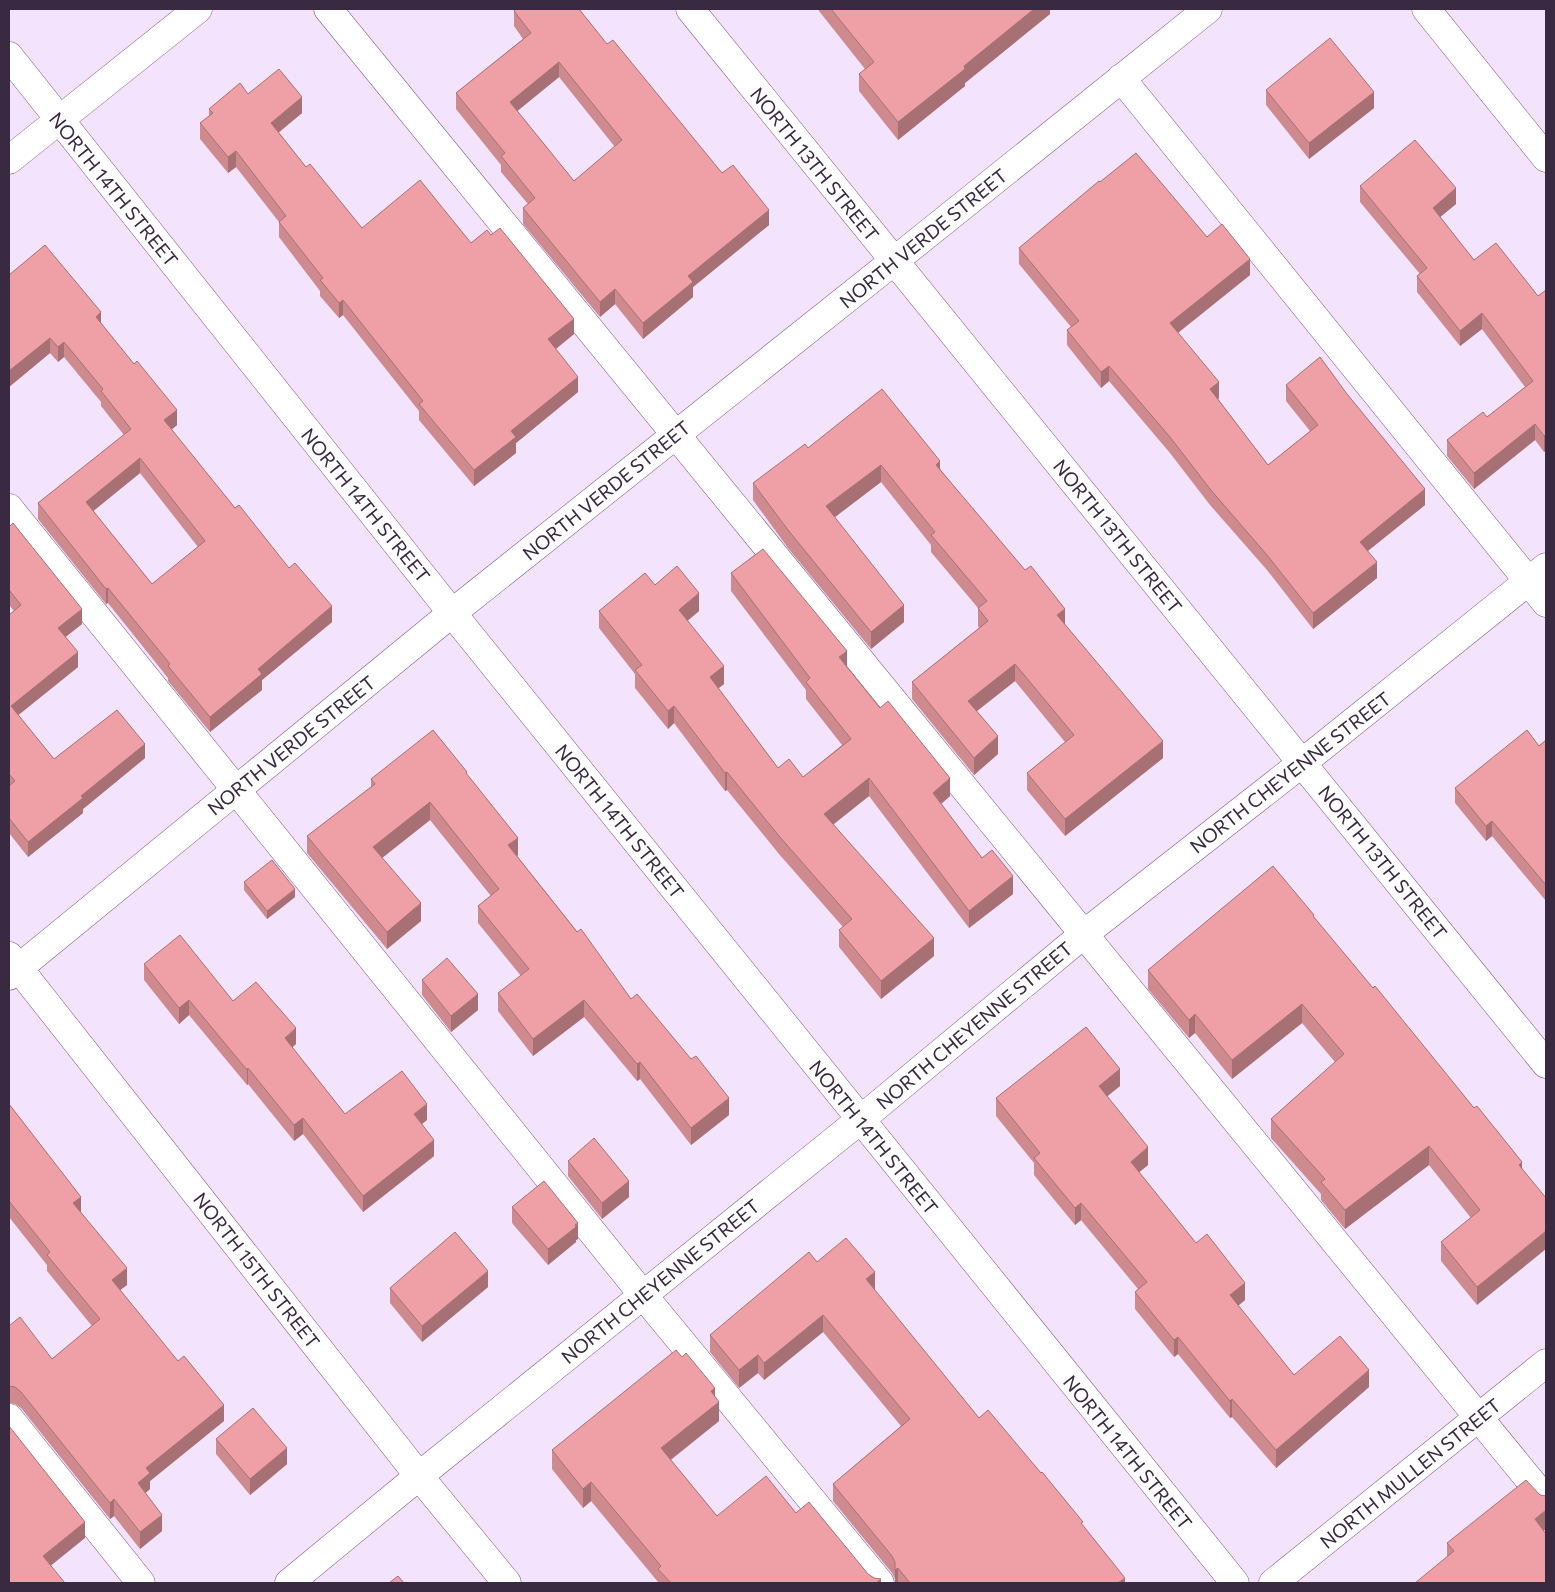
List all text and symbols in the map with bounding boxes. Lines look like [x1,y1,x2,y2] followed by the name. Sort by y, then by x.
[746,82,884,246] street label: NORTH 13TH STREET
[45,107,183,271] street label: NORTH 14TH STREET
[835,163,1011,313] street label: NORTH VERDE STREET
[518,415,694,565] street label: NORTH VERDE STREET
[297,423,435,587] street label: NORTH 14TH STREET
[1049,454,1187,618] street label: NORTH 13TH STREET
[203,670,379,820] street label: NORTH VERDE STREET
[1185,686,1395,858] street label: NORTH CHEYENNE STREET
[551,739,689,903] street label: NORTH 14TH STREET
[1314,780,1452,944] street label: NORTH 13TH STREET
[871,936,1077,1114] street label: NORTH CHEYENNE STREET
[805,1055,943,1219] street label: NORTH 14TH STREET
[189,1187,325,1353] street label: NORTH 15TH STREET
[556,1194,764,1368] street label: NORTH CHEYENNE STREET
[1059,1370,1197,1534] street label: NORTH 14TH STREET
[1315,1393,1505,1553] street label: NORTH MULLEN STREET

